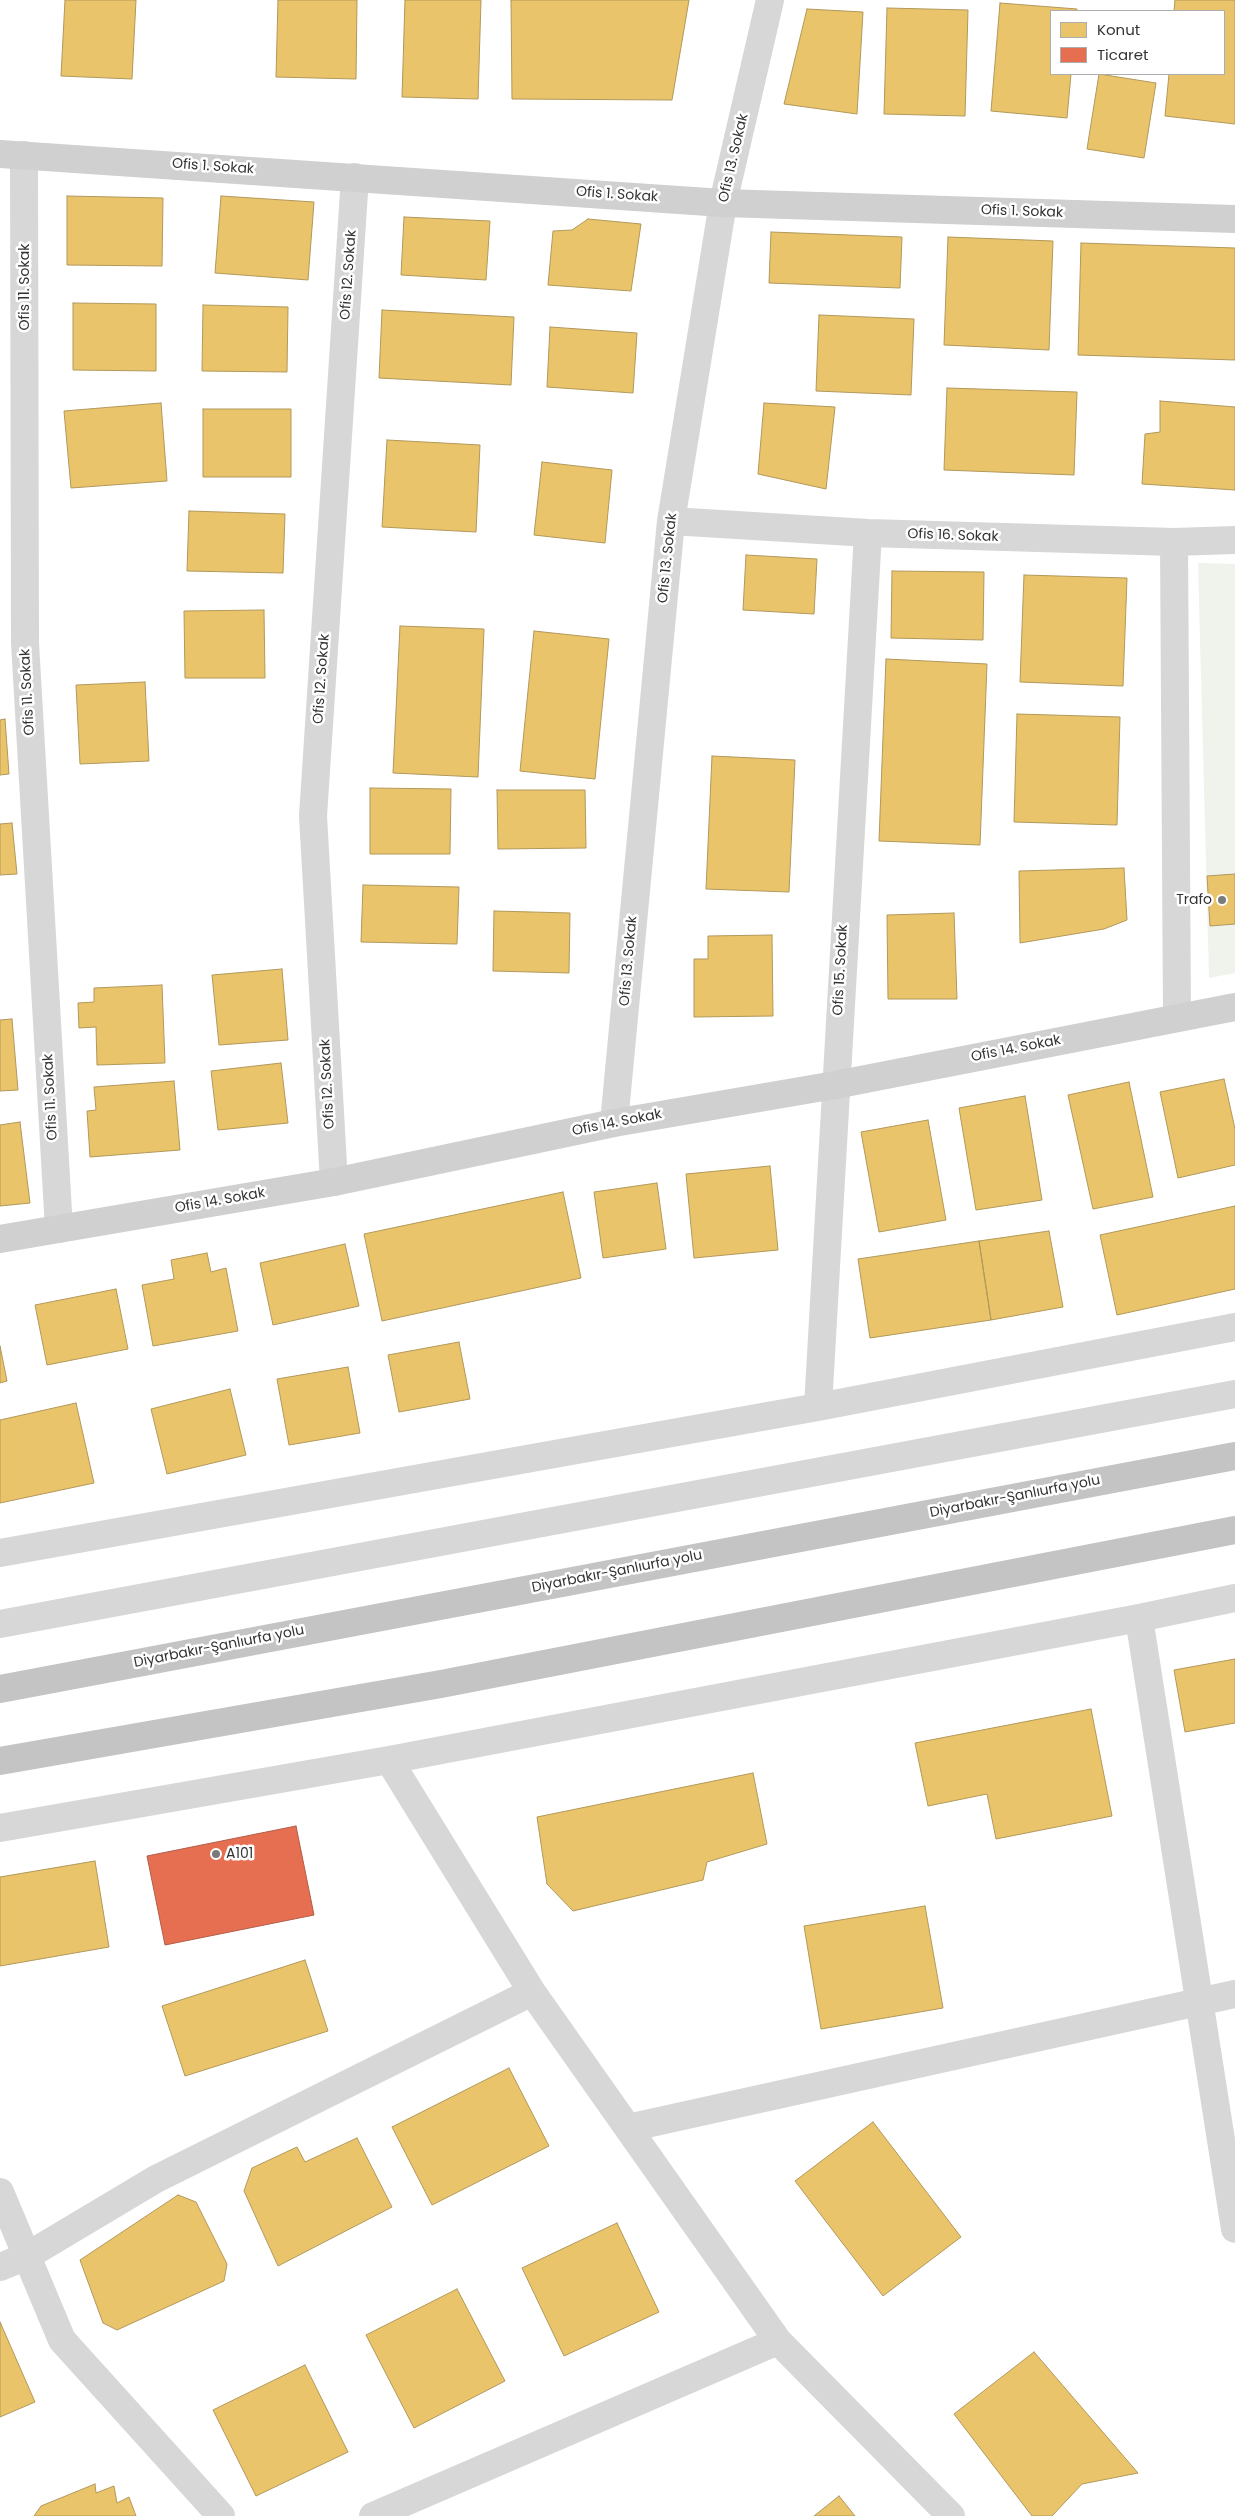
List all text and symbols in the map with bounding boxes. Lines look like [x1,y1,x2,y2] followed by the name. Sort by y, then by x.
[1050,10,1225,75] legend
[1097,19,1140,40] text: Konut
[1097,44,1148,65] text: Ticaret
[716,112,752,204] street label: Ofis 13. Sokak
[171,156,255,178] street label: Ofis 1. Sokak
[575,184,659,206] street label: Ofis 1. Sokak
[981,202,1063,222] street label: Ofis 1. Sokak
[337,229,361,321] street label: Ofis 12. Sokak
[17,244,33,330] street label: Ofis 11. Sokak
[655,512,681,604] street label: Ofis 13. Sokak
[907,526,999,546] street label: Ofis 16. Sokak
[310,633,334,725] street label: Ofis 12. Sokak
[17,648,39,736] street label: Ofis 11. Sokak
[1176,892,1212,908] place label: Trafo
[1216,894,1228,906] marker: Trafo
[617,915,641,1007] street label: Ofis 13. Sokak
[830,924,852,1016] street label: Ofis 15. Sokak
[970,1032,1062,1066] street label: Ofis 14. Sokak
[317,1038,339,1130] street label: Ofis 12. Sokak
[40,1053,62,1141] street label: Ofis 11. Sokak
[571,1106,663,1140] street label: Ofis 14. Sokak
[174,1185,266,1217] street label: Ofis 14. Sokak
[928,1472,1102,1522] street label: Diyarbakır-Şanlıurfa yolu
[530,1547,704,1597] street label: Diyarbakır-Şanlıurfa yolu
[132,1622,306,1672] street label: Diyarbakır-Şanlıurfa yolu
[226,1846,253,1862] place label: A101
[210,1848,222,1860] marker: A101

